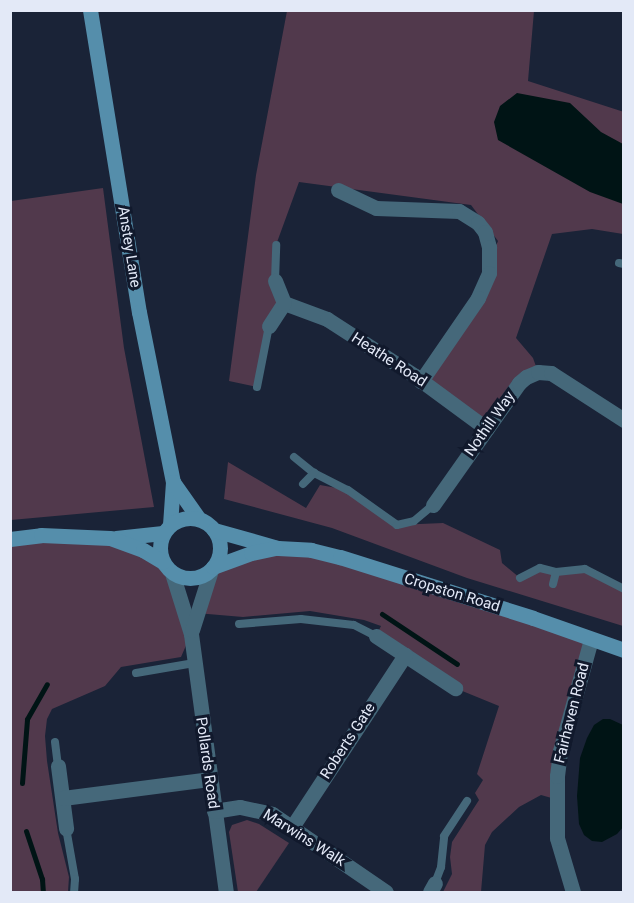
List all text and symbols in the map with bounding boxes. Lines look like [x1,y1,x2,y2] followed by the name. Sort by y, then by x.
[114,205,144,289] street label: Anstey Lane
[348,329,430,391] street label: Heathe Road
[461,388,519,460] street label: Nothill Way
[402,570,502,616] street label: Cropston Road
[551,661,593,765] street label: Fairhaven Road
[317,700,379,782] street label: Roberts Gate
[192,716,222,810] street label: Pollards Road
[260,806,348,870] street label: Marwins Walk

